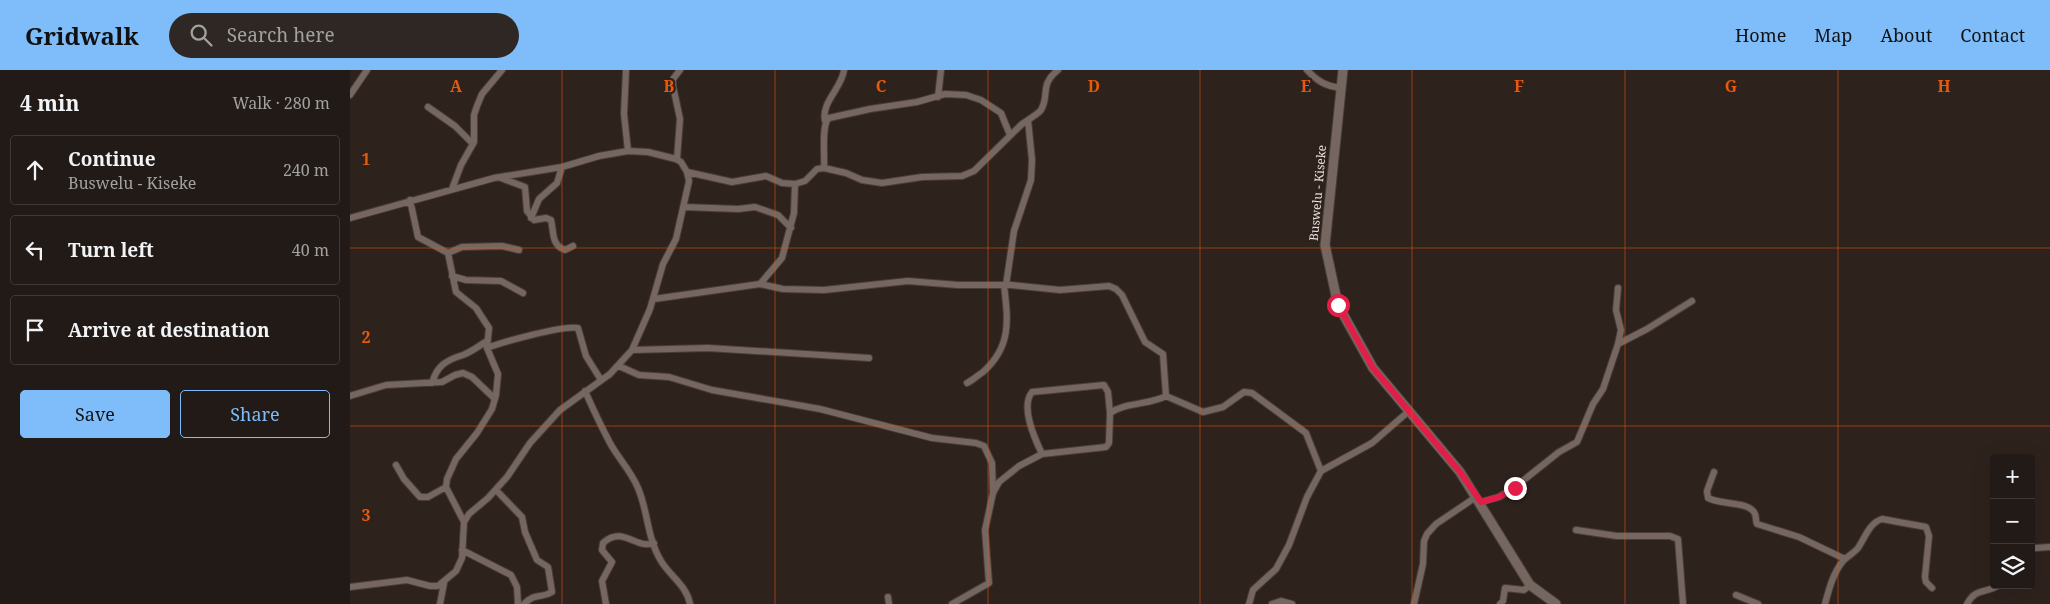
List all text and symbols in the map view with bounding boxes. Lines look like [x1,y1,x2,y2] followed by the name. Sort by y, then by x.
[169,13,519,58] search box
[25,19,139,52] text: Gridwalk
[187,21,215,49] icon: search
[227,22,335,48] text: Search here
[1735,23,1786,47] text: Home
[1814,23,1852,47] text: Map
[1880,23,1932,47] text: About
[1960,23,2025,47] text: Contact
[450,75,463,97] text: A
[664,75,675,97] text: B
[876,75,887,97] text: C
[1088,75,1100,97] text: D
[1301,75,1311,97] text: E
[1514,75,1524,97] text: F
[1725,75,1737,97] text: G
[1937,75,1951,97] text: H
[20,89,79,117] text: 4 min
[233,92,330,114] text: Walk · 280 m
[1305,144,1330,242] street label: Buswelu - Kiseke
[68,146,156,172] text: Continue
[361,148,371,170] text: 1
[21,156,49,184] icon: ahead
[283,159,329,181] text: 240 m
[68,172,196,194] text: Buswelu - Kiseke
[21,236,49,264] icon: left
[68,237,154,263] text: Turn left
[292,239,329,261] text: 40 m
[1327,294,1350,317] route start
[21,316,49,344] icon: arrive
[68,317,270,343] text: Arrive at destination
[361,326,371,348] text: 2
[20,390,170,438] button: Save
[180,390,330,438] button: Share
[1990,454,2035,589] map controls
[1990,454,2035,499] button: +
[1504,477,1527,500] route end
[1990,499,2035,544] button: −
[361,504,371,526] text: 3
[1990,544,2035,589] button: layers

